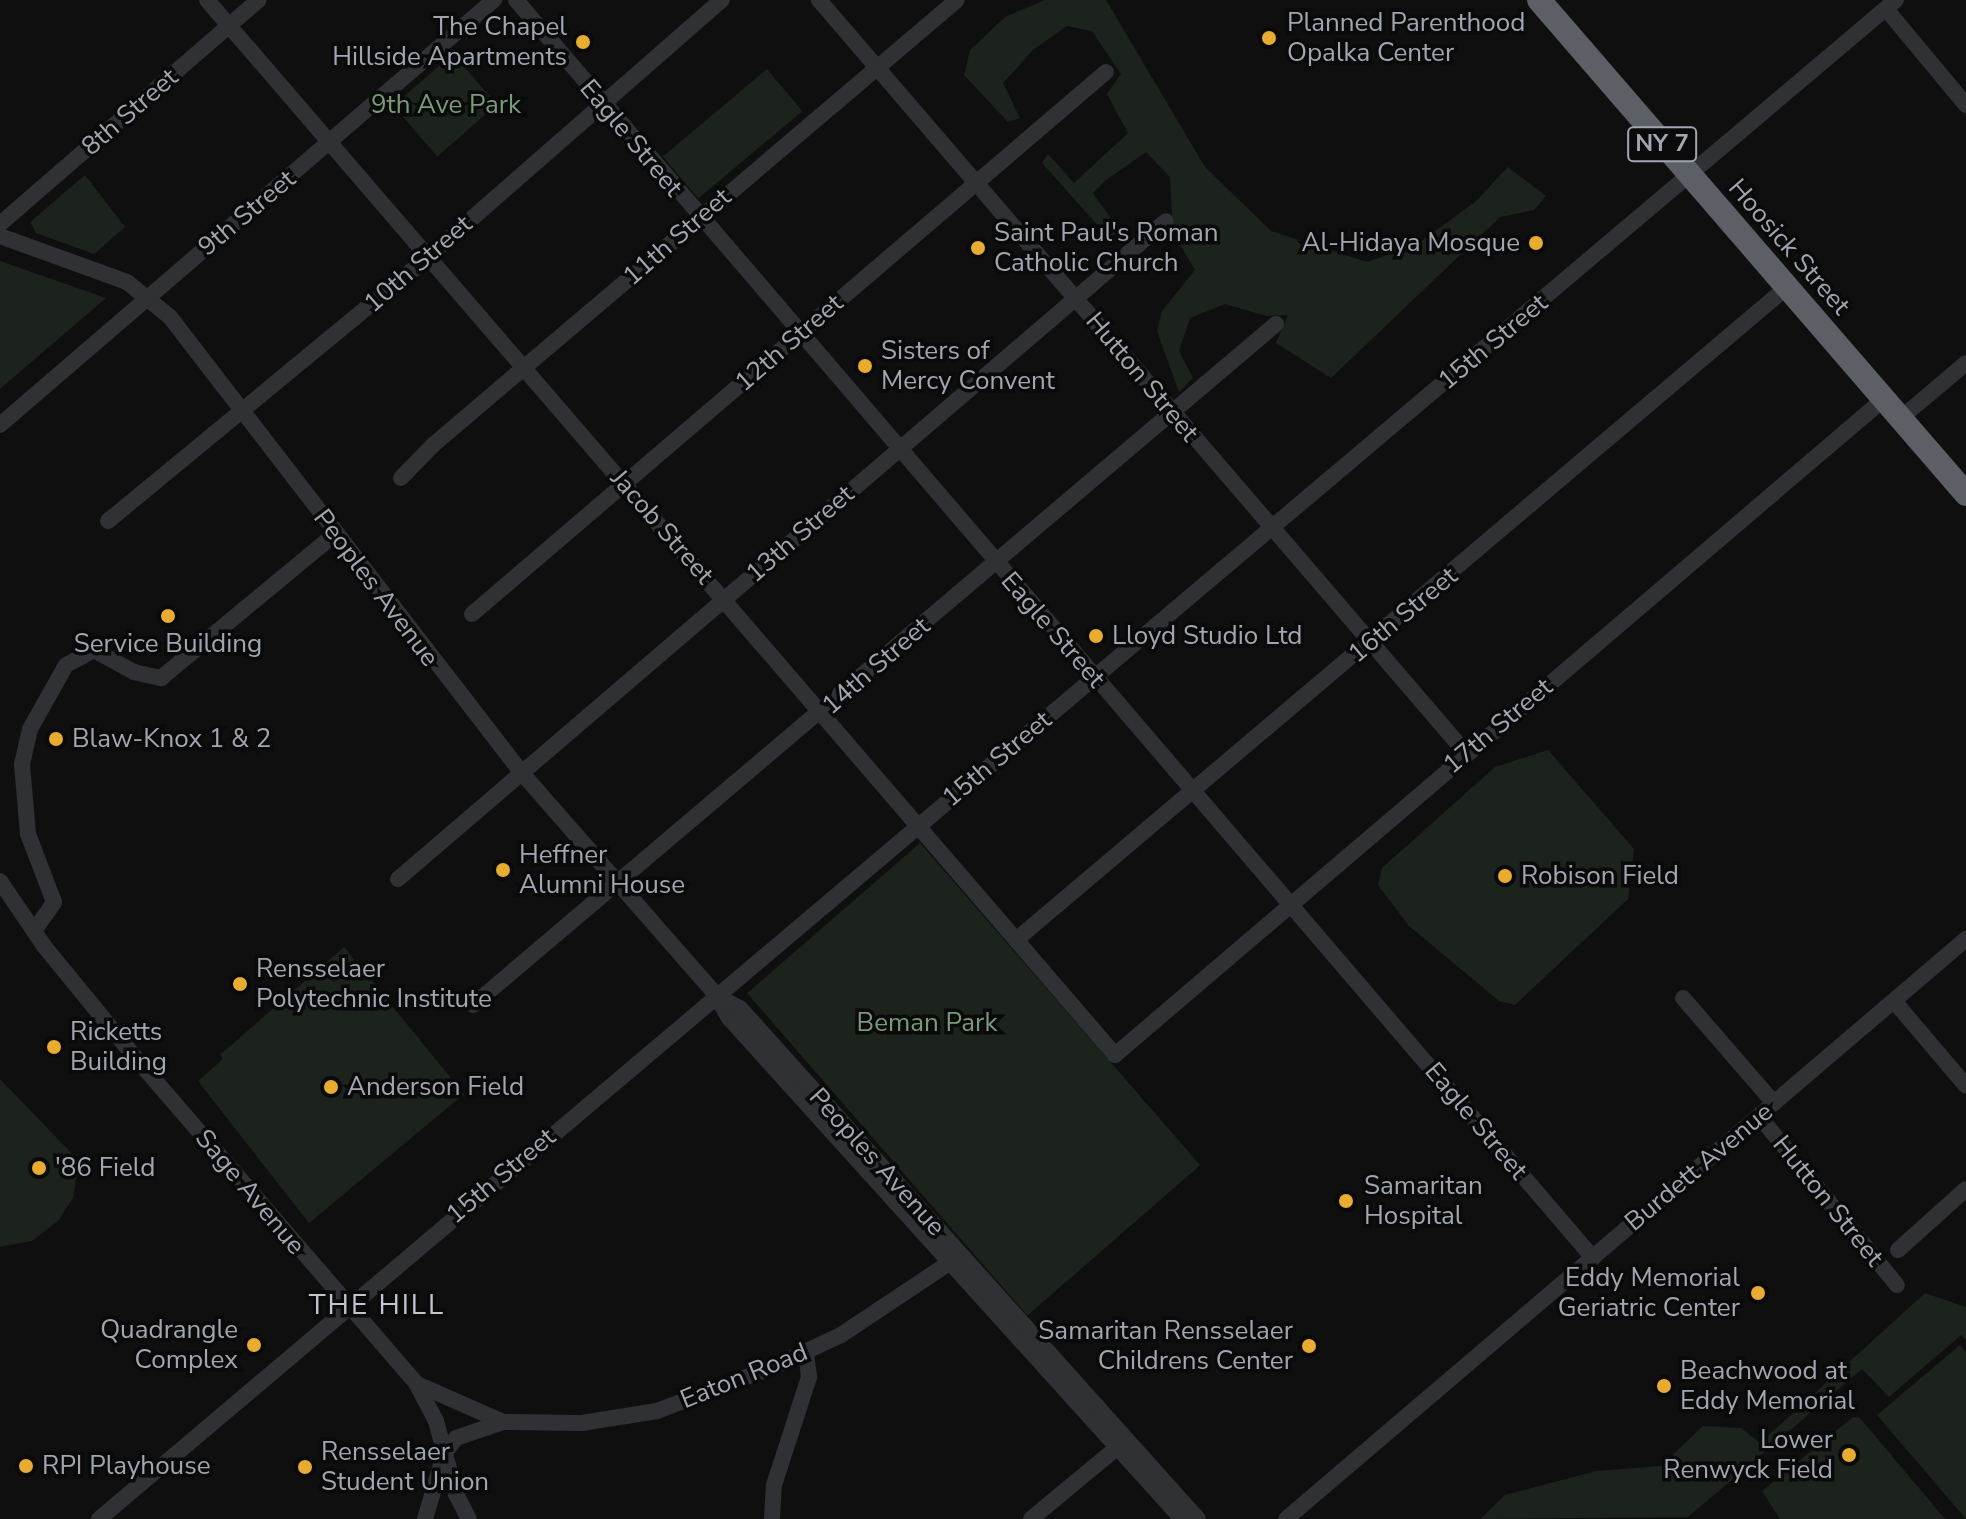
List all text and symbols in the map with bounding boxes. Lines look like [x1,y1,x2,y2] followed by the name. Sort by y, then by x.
[1287,7,1525,68] place label: Planned Parenthood Opalka Center
[332,11,567,72] place label: The Chapel Hillside Apartments
[1258,27,1280,49] marker: Planned Parenthood Opalka Center
[574,33,592,51] marker: The Chapel Hillside Apartments
[76,62,184,162] street label: 8th Street
[573,73,689,203] street label: Eagle Street
[371,89,521,121] park label: 9th Ave Park
[1626,124,1698,164] road number: NY 7
[192,163,302,263] street label: 9th Street
[1721,173,1857,321] street label: Hoosick Street
[617,182,737,292] street label: 11th Street
[358,209,478,319] street label: 10th Street
[994,217,1219,278] place label: Saint Paul's Roman Catholic Church
[1302,227,1520,259] place label: Al-Hidaya Mosque
[1527,234,1545,252] marker: Al-Hidaya Mosque
[969,239,987,257] marker: Saint Paul's Roman Catholic Church
[1432,287,1554,397] street label: 15th Street
[729,288,849,398] street label: 12th Street
[1079,306,1205,448] street label: Hutton Street
[881,335,1055,396] place label: Sisters of Mercy Convent
[856,357,874,375] marker: Sisters of Mercy Convent
[604,463,720,591] street label: Jacob Street
[740,479,860,589] street label: 13th Street
[307,503,445,673] street label: Peoples Avenue
[1342,560,1464,670] street label: 16th Street
[994,566,1112,694] street label: Eagle Street
[159,607,177,625] marker: Service Building
[816,611,936,721] street label: 14th Street
[1112,620,1303,652] place label: Lloyd Studio Ltd
[1087,627,1105,645] marker: Lloyd Studio Ltd
[74,628,262,660] place label: Service Building
[1437,671,1559,781] street label: 17th Street
[936,704,1058,814] street label: 15th Street
[72,723,271,755] place label: Blaw-Knox 1 & 2
[47,730,65,748] marker: Blaw-Knox 1 & 2
[519,839,685,900] place label: Heffner Alumni House
[1521,860,1679,892] place label: Robison Field
[494,861,512,879] marker: Heffner Alumni House
[1496,867,1514,885] marker: Robison Field
[256,953,492,1014] place label: Rensselaer Polytechnic Institute
[231,975,249,993] marker: Rensselaer Polytechnic Institute
[857,1007,997,1039] park label: Beman Park
[70,1016,167,1078] place label: Ricketts Building
[45,1038,63,1056] marker: Ricketts Building
[1418,1056,1534,1186] street label: Eagle Street
[347,1071,524,1103] place label: Anderson Field
[322,1078,340,1096] marker: Anderson Field
[802,1082,952,1242] street label: Peoples Avenue
[1619,1096,1779,1238] street label: Burdett Avenue
[440,1121,562,1231] street label: 15th Street
[189,1123,311,1261] street label: Sage Avenue
[1766,1129,1890,1273] street label: Hutton Street
[55,1152,155,1184] place label: '86 Field
[30,1159,48,1177] marker: '86 Field
[1364,1170,1483,1232] place label: Samaritan Hospital
[1335,1190,1357,1212] marker: Samaritan Hospital
[1558,1262,1740,1324] place label: Eddy Memorial Geriatric Center
[1747,1282,1769,1304] marker: Eddy Memorial Geriatric Center
[309,1288,445,1322] district label: THE HILL
[100,1314,238,1376] place label: Quadrangle Complex
[1038,1315,1293,1376] place label: Samaritan Rensselaer Childrens Center
[245,1336,263,1354] marker: Quadrangle Complex
[676,1336,812,1416] street label: Eaton Road
[1300,1337,1318,1355] marker: Samaritan Rensselaer Childrens Center
[1680,1355,1855,1416] place label: Beachwood at Eddy Memorial
[1655,1377,1673,1395] marker: Beachwood at Eddy Memorial
[1663,1424,1833,1486] place label: Lower Renwyck Field
[321,1436,489,1498] place label: Rensselaer Student Union
[1840,1446,1858,1464] marker: Lower Renwyck Field
[42,1450,211,1482] place label: RPI Playhouse
[17,1457,35,1475] marker: RPI Playhouse
[296,1458,314,1476] marker: Rensselaer Student Union

